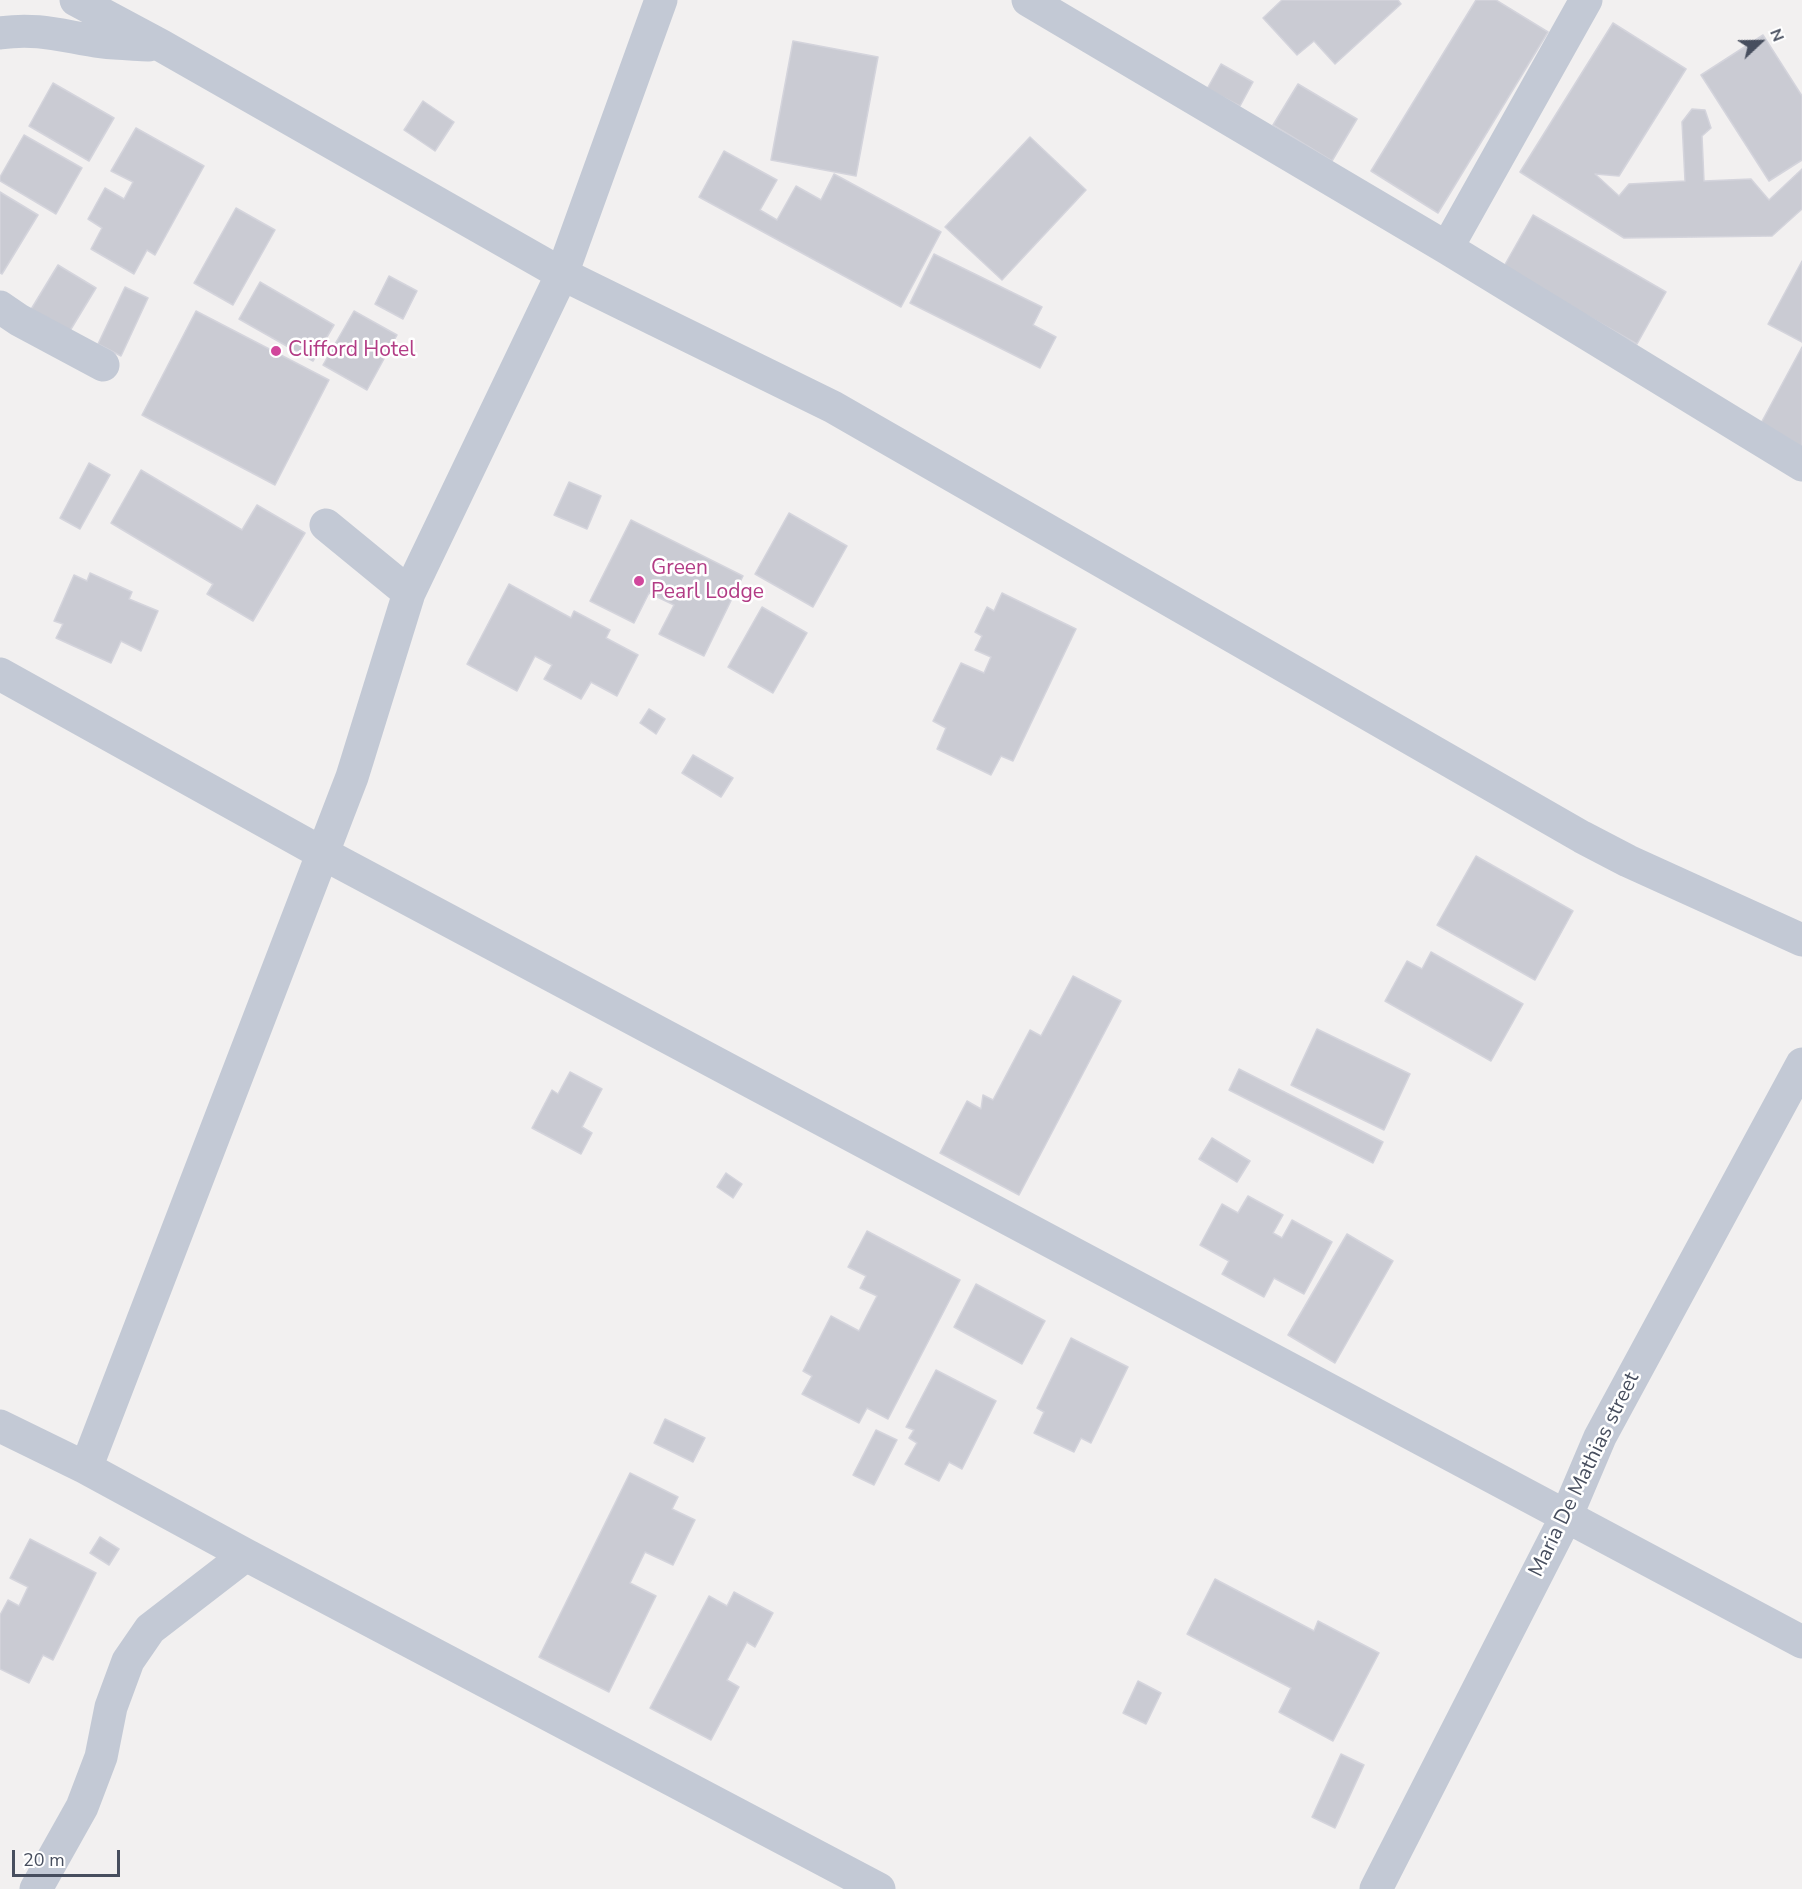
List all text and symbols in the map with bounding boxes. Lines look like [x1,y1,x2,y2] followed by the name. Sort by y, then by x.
[1730,12,1790,72] north arrow
[1764,26,1789,45] text: N
[288,338,415,364] place label: Clifford Hotel
[269,344,283,358] marker: Clifford Hotel
[651,556,764,606] place label: Green Pearl Lodge
[632,574,646,588] marker: Green Pearl Lodge
[1524,1369,1646,1581] street label: Maria De Mathias street
[15,1838,123,1876] scale bar
[23,1848,65,1872] text: 20 m

